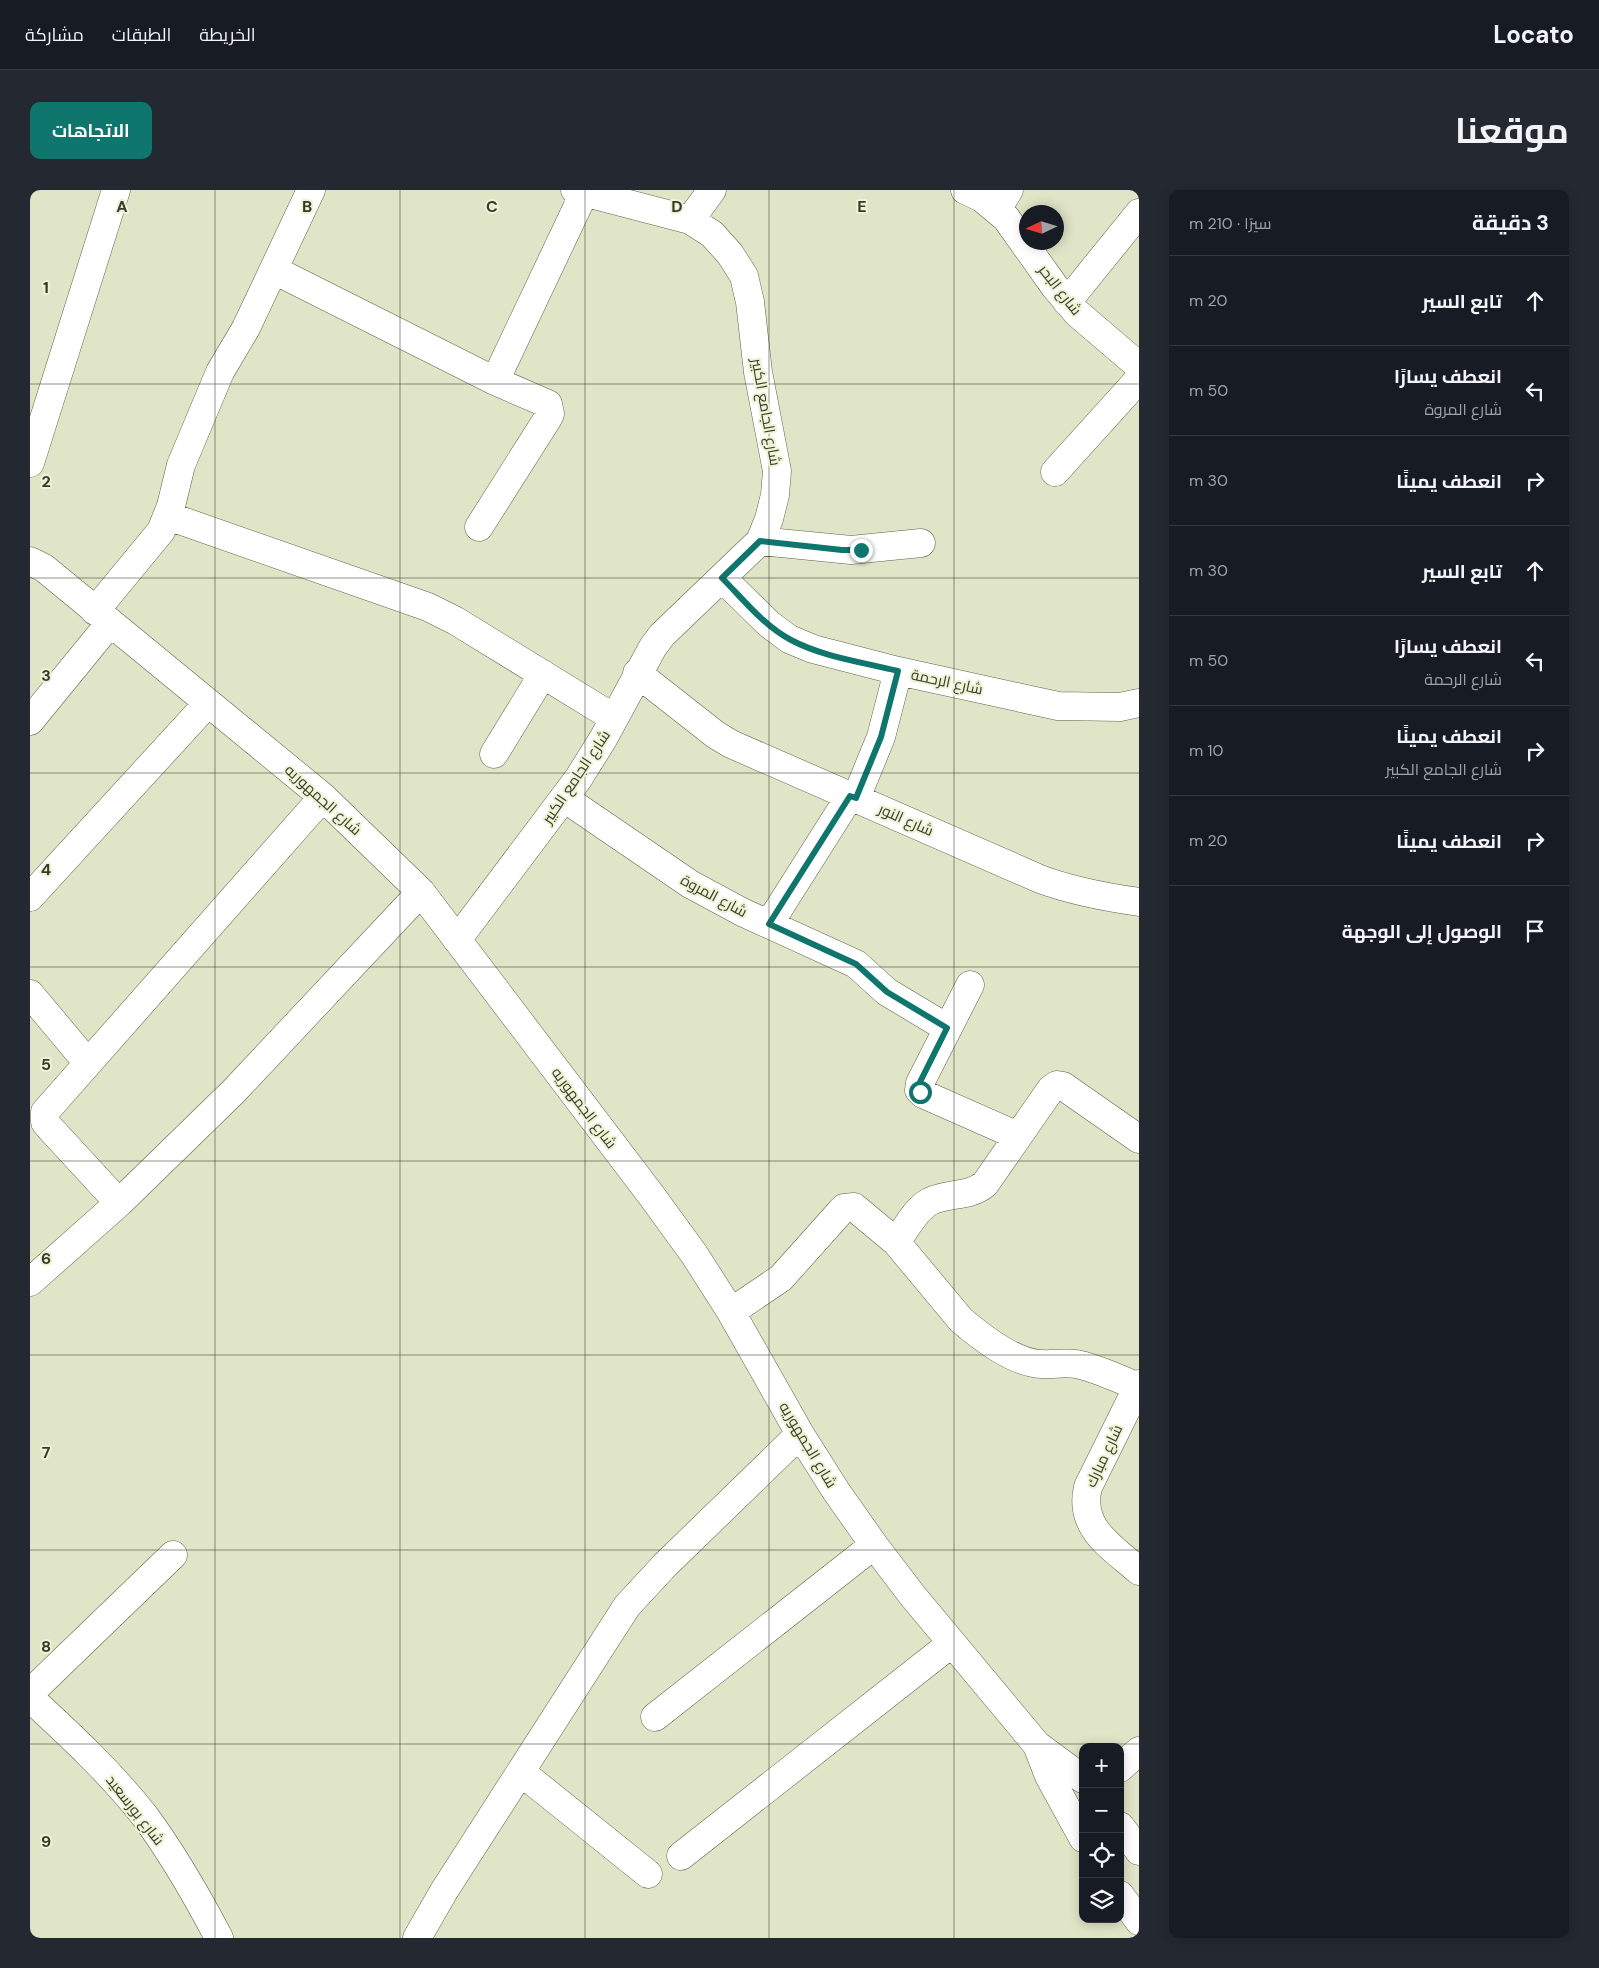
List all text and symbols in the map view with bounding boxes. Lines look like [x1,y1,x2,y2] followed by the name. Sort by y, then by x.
[1493,19,1574,50] text: Locato
[25,23,84,47] text: مشاركة
[112,23,171,47] text: الطبقات
[199,23,256,47] text: الخريطة
[30,102,152,159] button: الاتجاهات
[1455,108,1569,154] text: موقعنا
[116,196,128,217] text: A
[302,196,312,217] text: B
[486,196,498,217] text: C
[671,196,683,217] text: D
[857,196,867,217] text: E
[1019,205,1064,250] north arrow
[1472,209,1549,237] text: 3 دقيقة
[1189,213,1271,234] text: سيرًا · 210 m
[1033,260,1086,320] street label: شارع البحر
[43,277,49,298] text: 1
[1521,287,1549,315] icon: ahead
[1422,289,1502,314] text: تابع السير
[1189,290,1228,311] text: 20 m
[746,356,785,468] street label: شارع الجامع الكبير
[1394,364,1502,389] text: انعطف يسارًا
[1521,377,1549,405] icon: left
[1189,380,1228,401] text: 50 m
[1424,399,1502,420] text: شارع المروة
[1521,467,1549,495] icon: right
[1396,469,1502,494] text: انعطف يمينًا
[1189,470,1228,491] text: 30 m
[41,471,51,492] text: 2
[850,539,873,562] route end
[1521,557,1549,585] icon: ahead
[1422,559,1502,584] text: تابع السير
[1189,560,1228,581] text: 30 m
[1394,634,1502,659] text: انعطف يسارًا
[1521,647,1549,675] icon: left
[1189,650,1228,671] text: 50 m
[41,665,51,686] text: 3
[909,665,985,700] street label: شارع الرحمة
[1424,669,1502,690] text: شارع الرحمة
[1396,724,1502,749] text: انعطف يمينًا
[537,726,616,829] street label: شارع الجامع الكبير
[1521,737,1549,765] icon: right
[1189,740,1223,761] text: 10 m
[1386,759,1502,780] text: شارع الجامع الكبير
[280,760,366,841] street label: شارع الجمهوريه
[874,799,937,842] street label: شارع النور
[1521,827,1549,855] icon: right
[1396,829,1502,854] text: انعطف يمينًا
[1189,830,1228,851] text: 20 m
[41,859,51,880] text: 4
[677,870,751,923] street label: شارع المروة
[1521,917,1549,945] icon: arrive
[1342,919,1502,944] text: الوصول إلى الوجهة
[41,1054,51,1075] text: 5
[546,1063,621,1153] street label: شارع الجمهوريه
[909,1081,932,1104] route start
[41,1248,51,1269] text: 6
[774,1398,841,1492] street label: شارع الجمهوريه
[1081,1421,1128,1491] street label: شارع مبارك
[42,1442,51,1463] text: 7
[41,1636,51,1657] text: 8
[1079,1743,1124,1923] map controls
[1079,1743,1124,1788] button: +
[100,1771,169,1850] street label: شارع بورسعيد
[1079,1788,1124,1833] button: −
[41,1831,51,1852] text: 9
[1079,1833,1124,1878] button: locate
[1079,1878,1124,1923] button: layers

